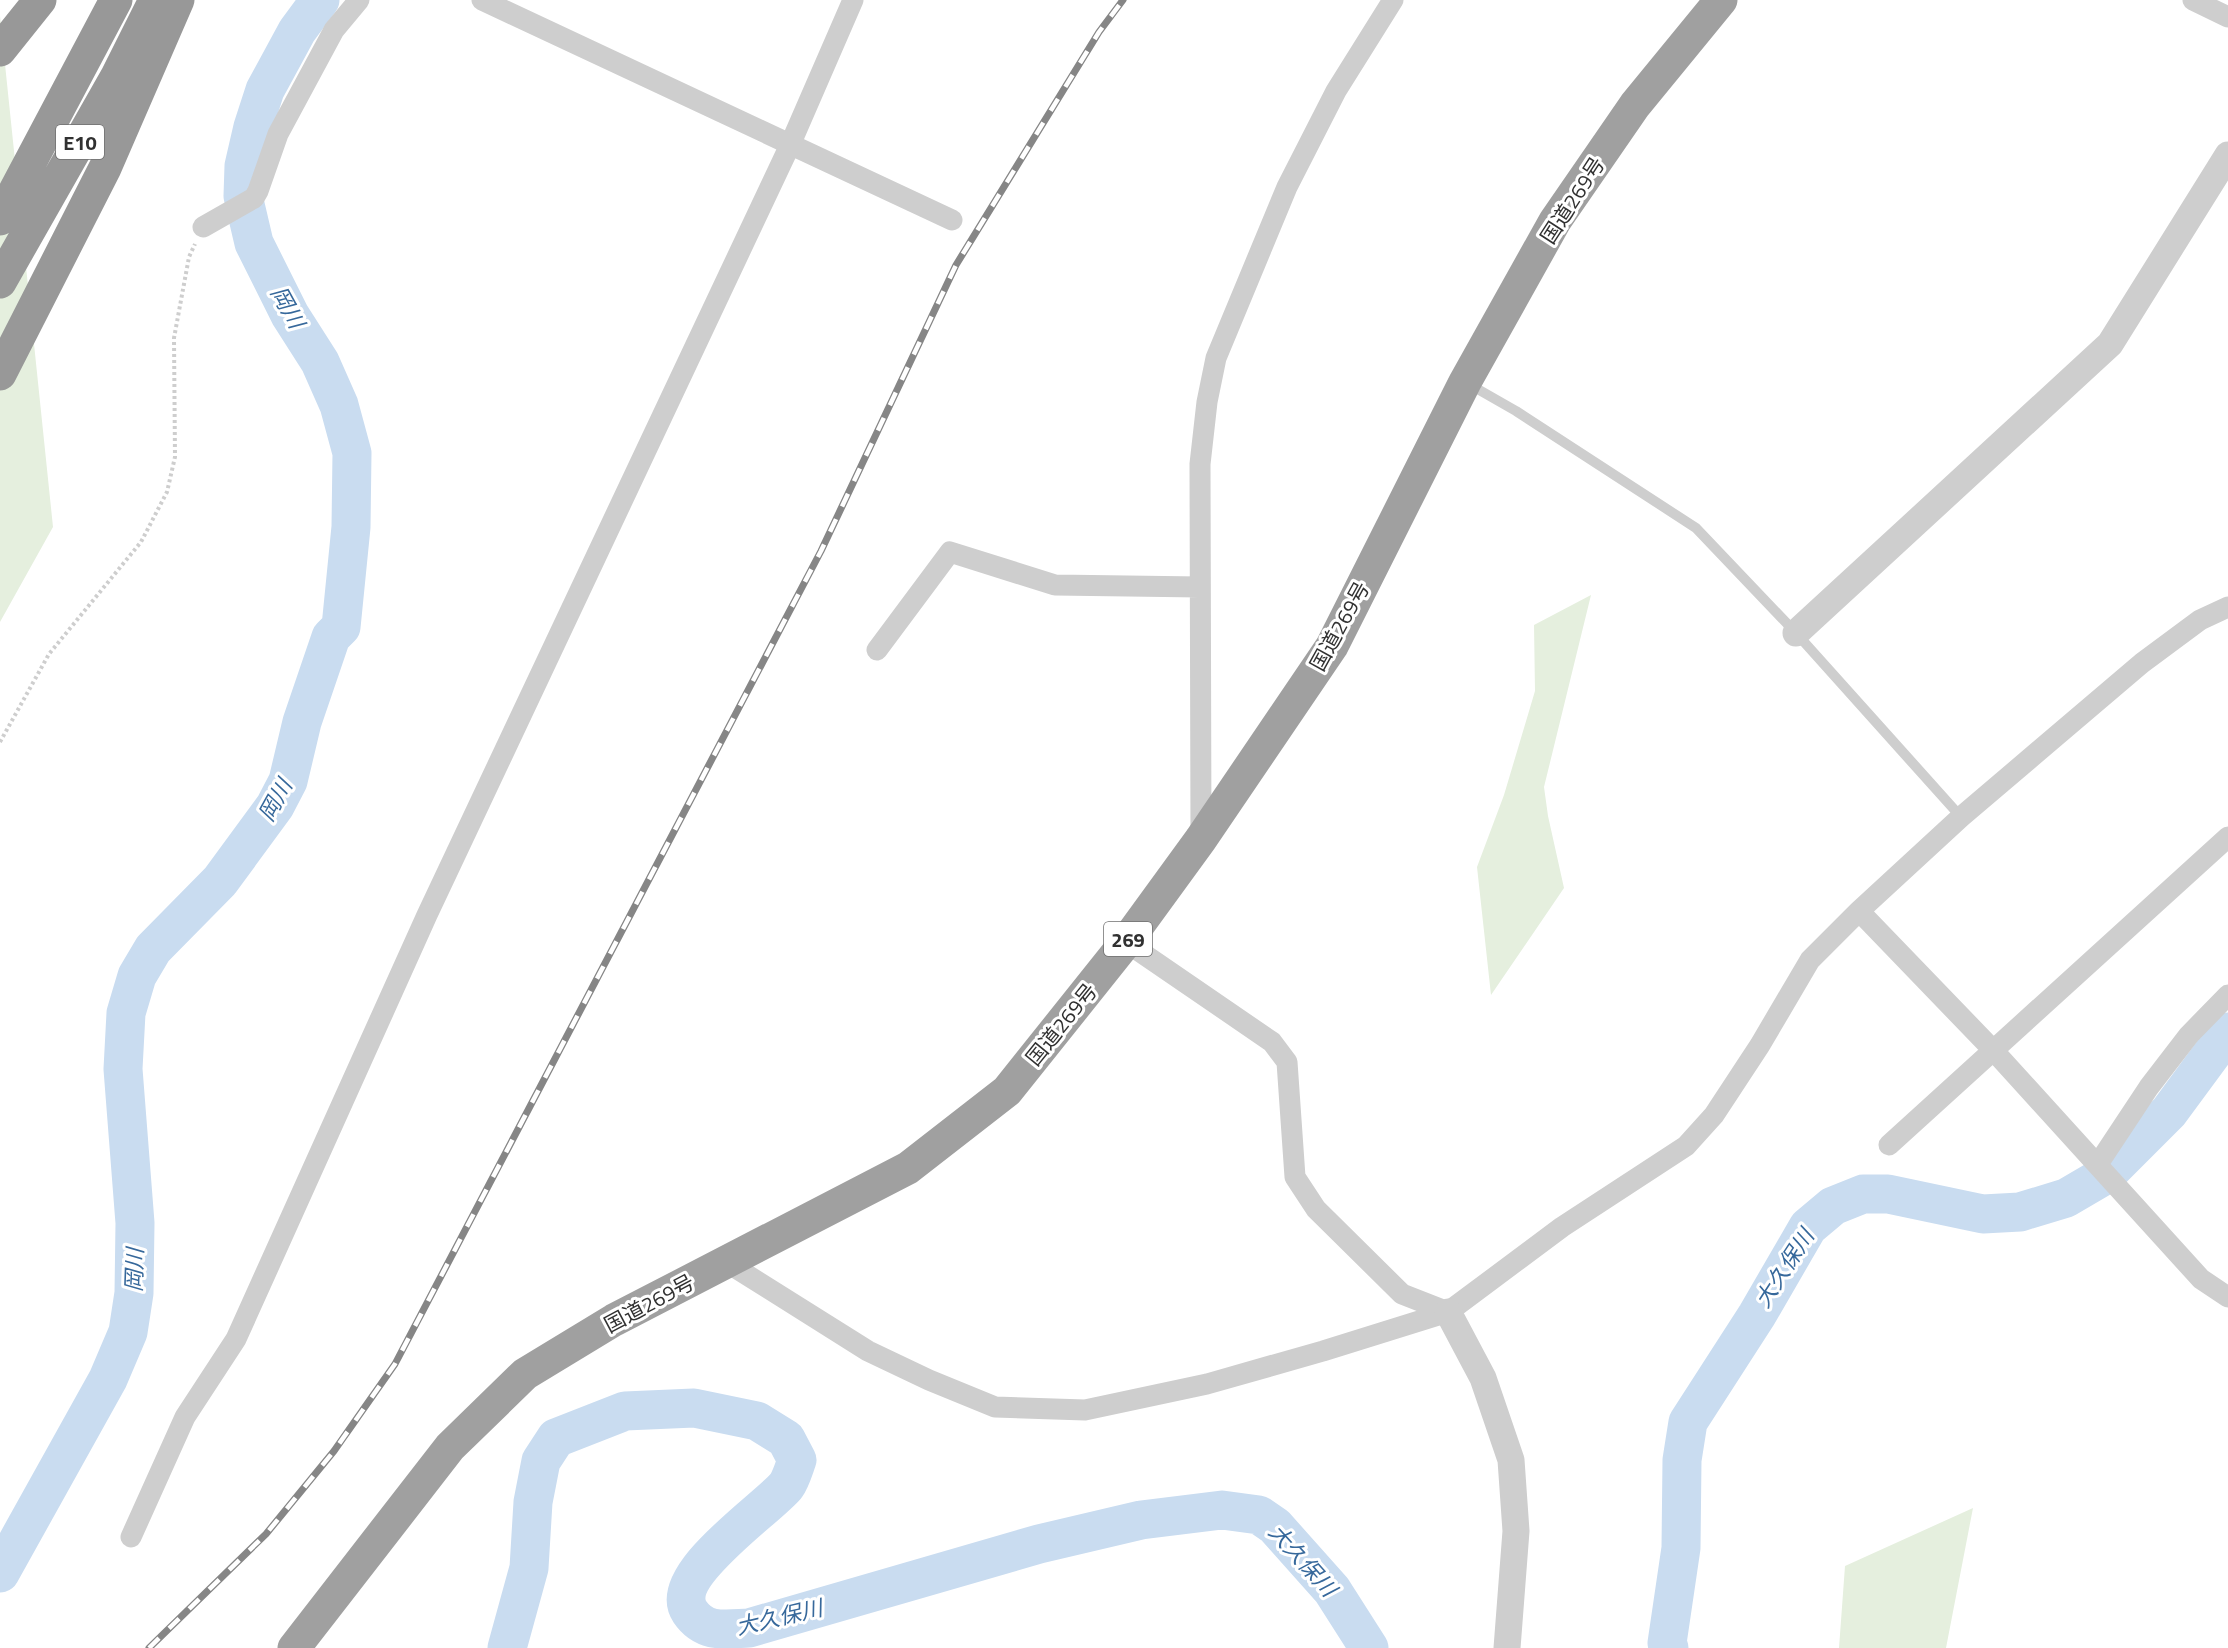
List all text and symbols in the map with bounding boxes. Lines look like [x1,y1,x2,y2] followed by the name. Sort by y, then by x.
[56,125,104,159] road number: E10
[1532,150,1612,250] street label: 国道269号
[262,280,315,336] water label: 岡川
[1301,575,1377,677] street label: 国道269号
[249,771,302,827] water label: 岡川
[1104,922,1152,956] road number: 269
[1018,976,1104,1072] street label: 国道269号
[1746,1220,1823,1314] water label: 大久保川
[116,1245,152,1293] water label: 岡川
[598,1266,700,1340] street label: 国道269号
[1261,1516,1346,1606] water label: 大久保川
[732,1590,828,1643] water label: 大久保川

